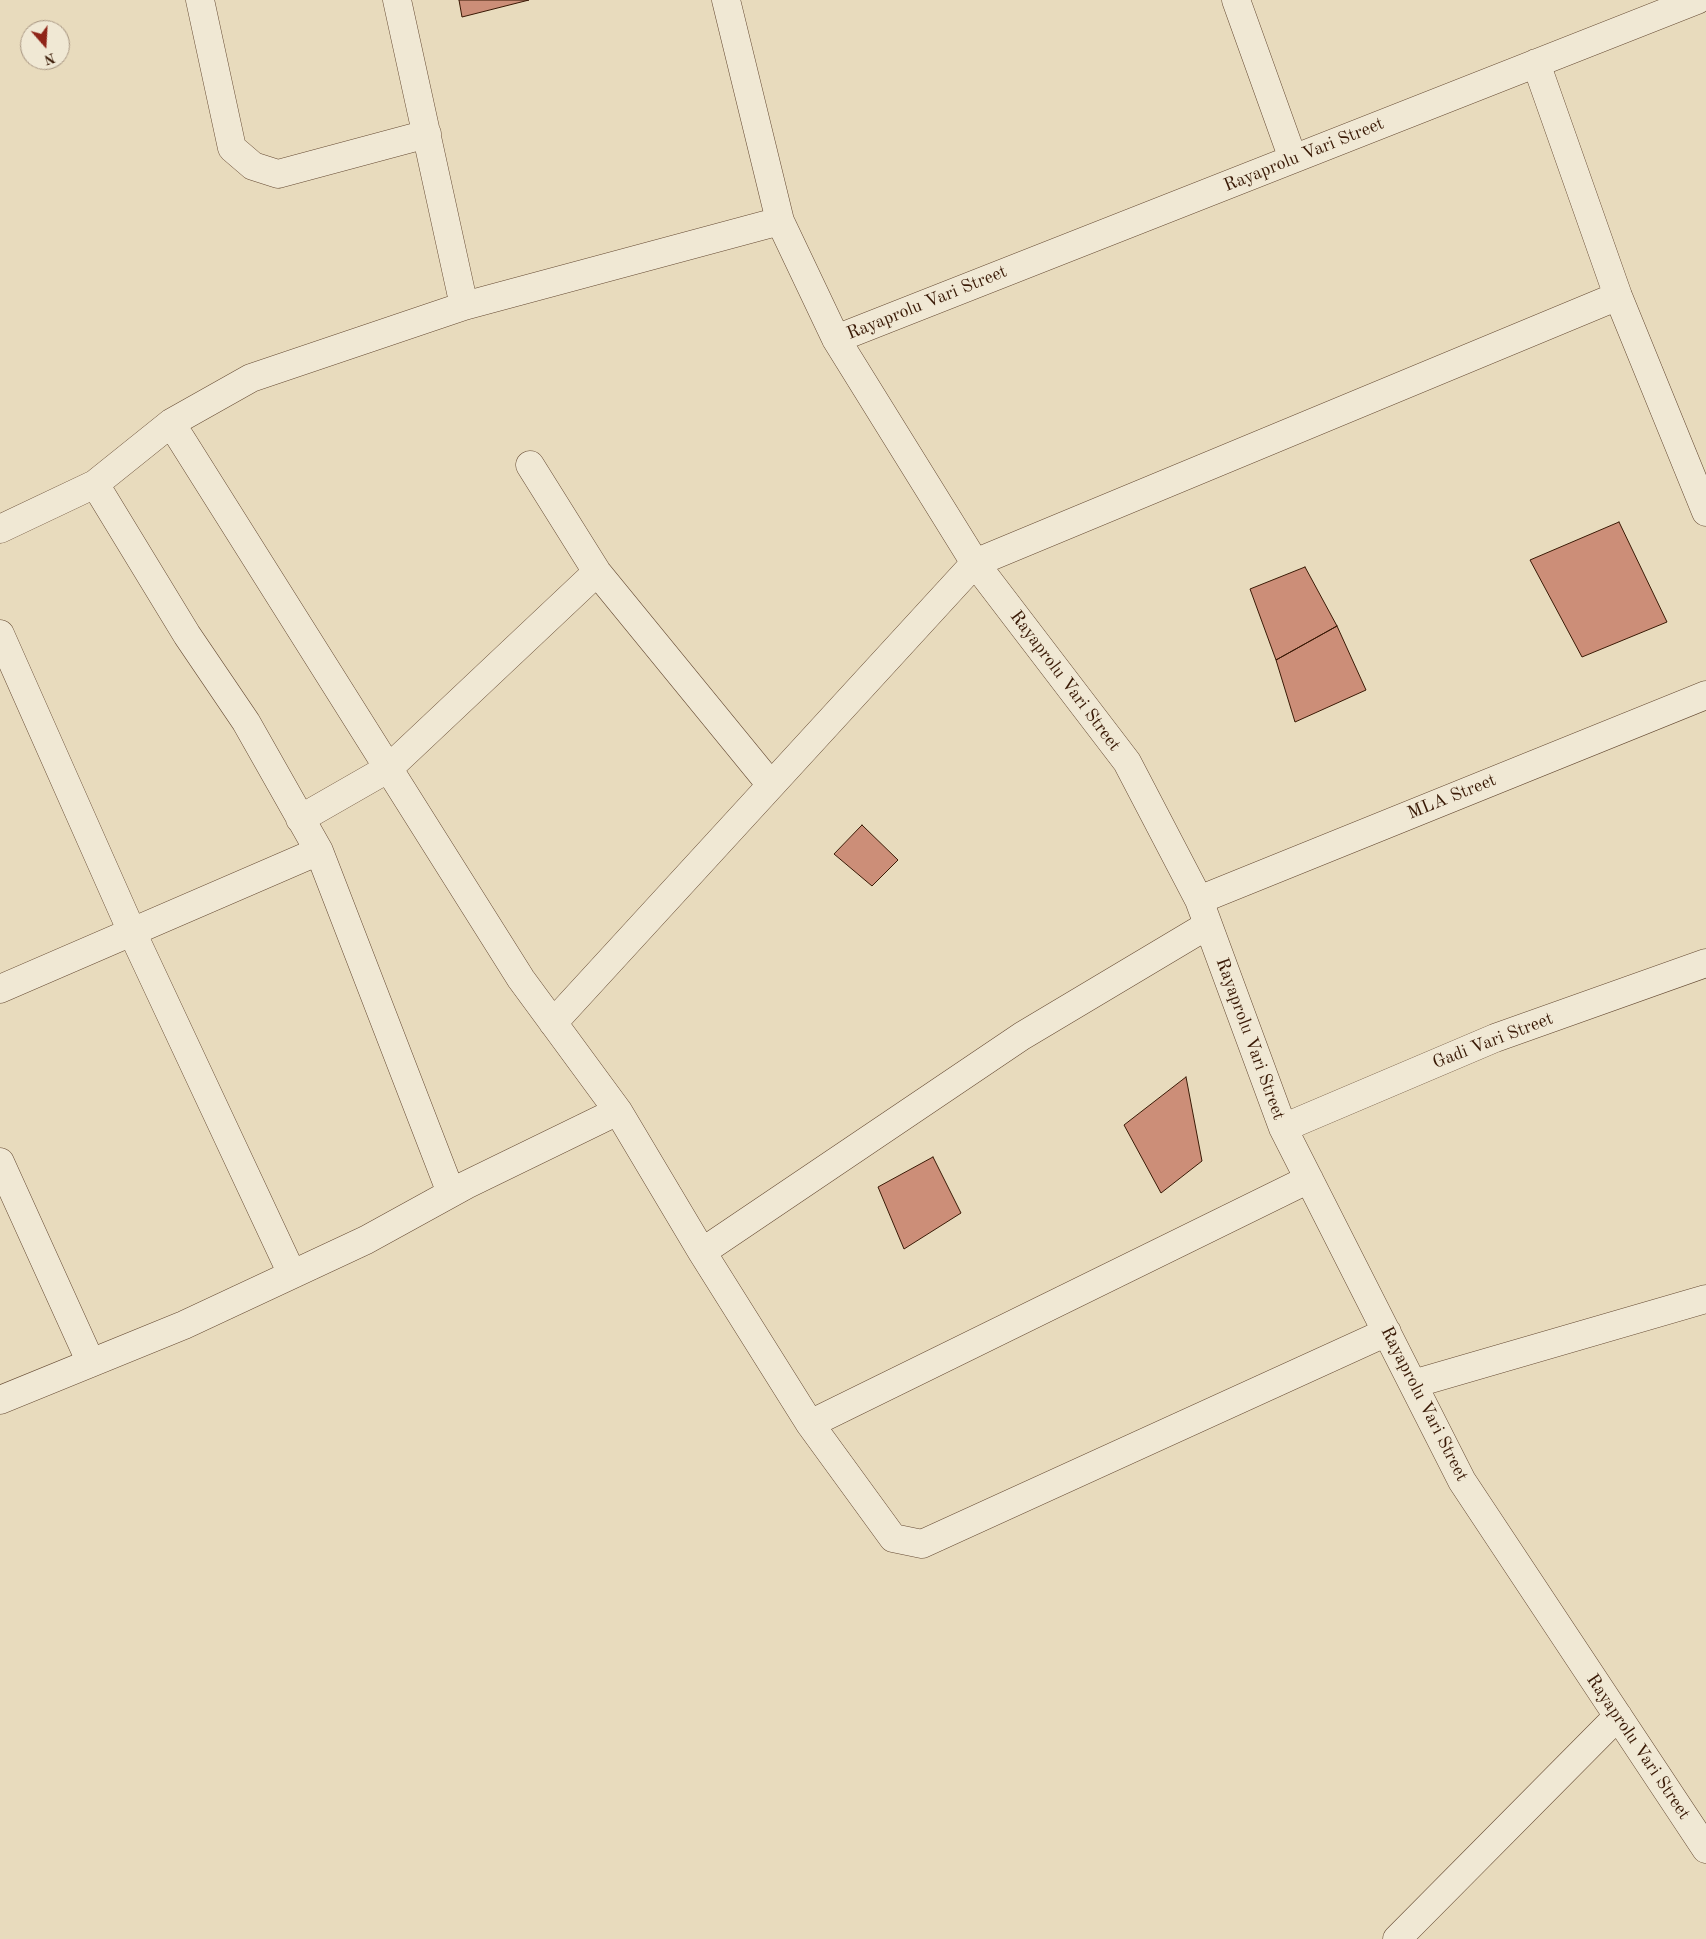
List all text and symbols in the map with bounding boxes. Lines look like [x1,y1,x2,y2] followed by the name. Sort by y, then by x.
[20,20,70,70] north arrow
[42,50,57,67] text: N
[1221,113,1387,197] street label: Rayaprolu Vari Street
[844,261,1010,345] street label: Rayaprolu Vari Street
[1005,606,1125,756] street label: Rayaprolu Vari Street
[1405,769,1499,825] street label: MLA Street
[1211,955,1289,1123] street label: Rayaprolu Vari Street
[1430,1008,1556,1074] street label: Gadi Vari Street
[1376,1323,1472,1485] street label: Rayaprolu Vari Street
[1581,1670,1695,1824] street label: Rayaprolu Vari Street

